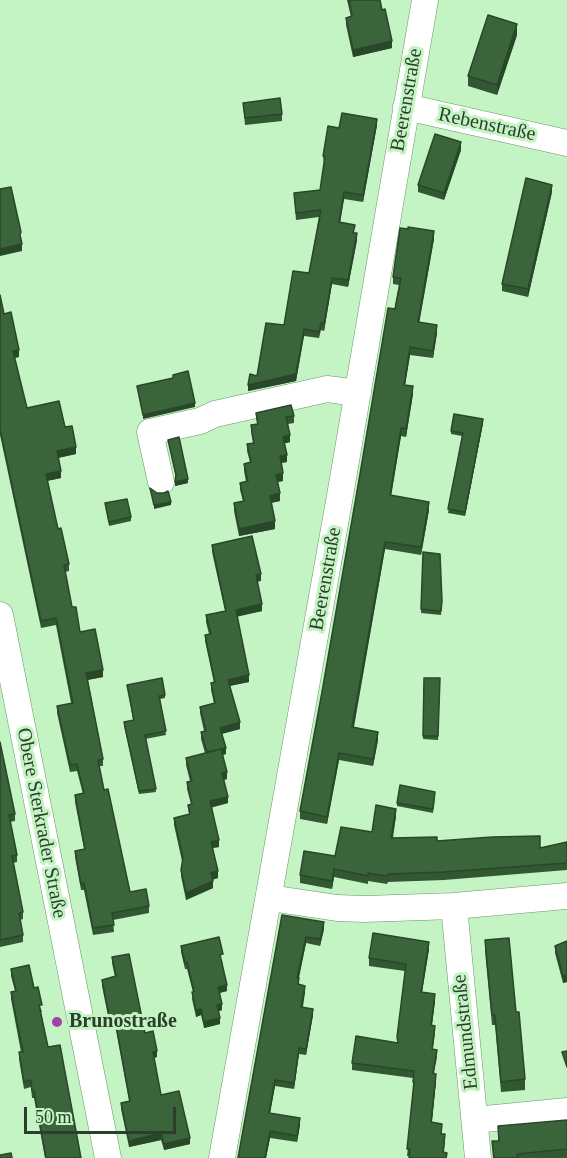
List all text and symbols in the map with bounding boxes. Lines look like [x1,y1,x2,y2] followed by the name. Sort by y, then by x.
[386,47,428,153] street label: Beerenstraße
[436,103,538,147] street label: Rebenstraße
[305,526,347,632] street label: Beerenstraße
[11,726,71,920] street label: Obere Sterkrader Straße
[448,973,484,1091] street label: Edmundstraße
[69,1010,177,1034] place label: Brunostraße
[50,1015,64,1029] marker: Brunostraße
[27,1095,178,1133] scale bar
[35,1107,72,1127] text: 50 m

